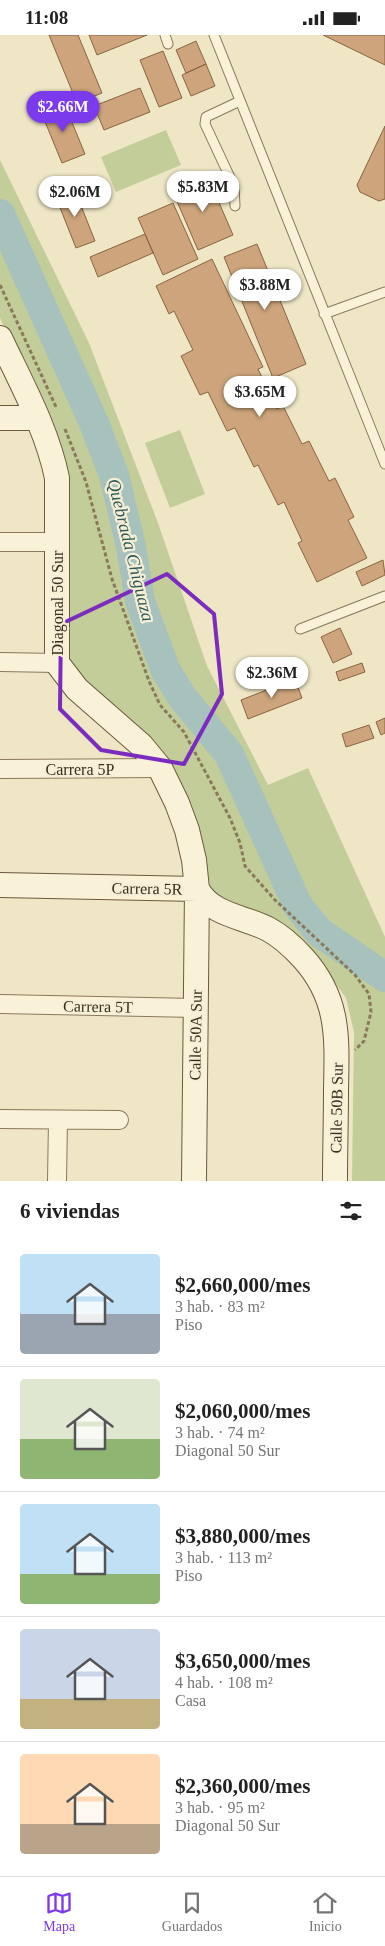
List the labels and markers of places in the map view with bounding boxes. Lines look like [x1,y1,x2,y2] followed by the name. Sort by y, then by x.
[22,91,104,133] pin: $2.66M
[162,171,244,213] pin: $5.83M
[34,175,116,218] pin: $2.06M
[224,269,306,311] pin: $3.88M
[219,375,301,418] pin: $3.65M
[231,657,313,699] pin: $2.36M

